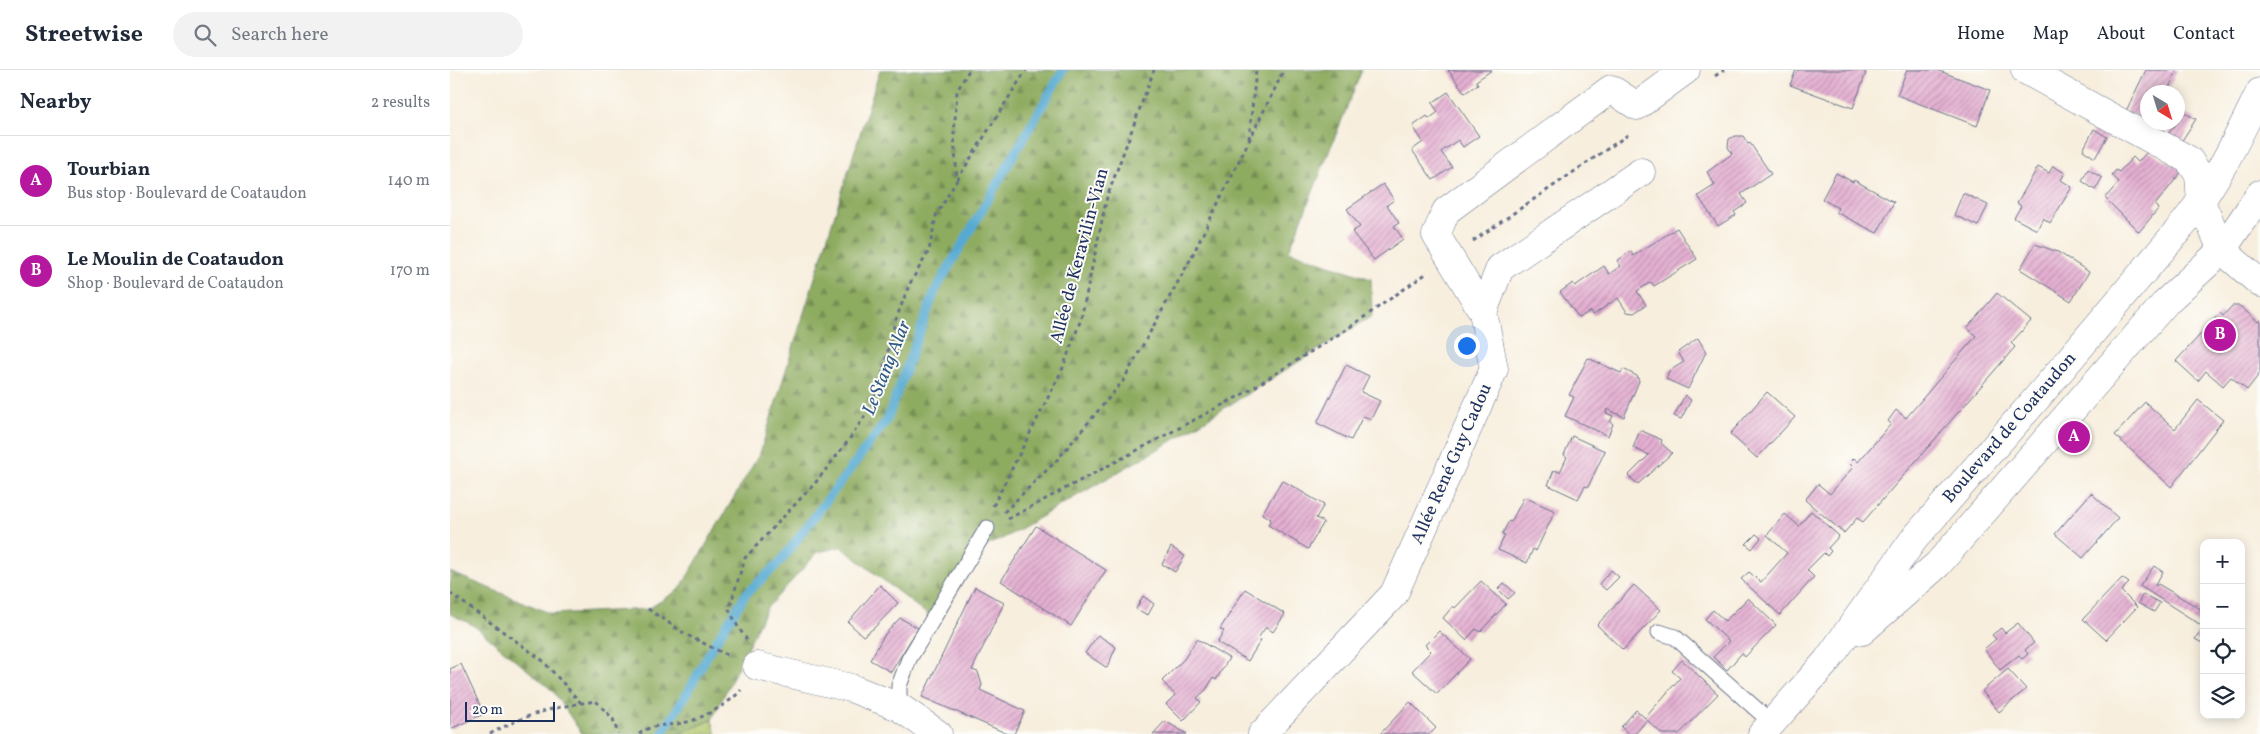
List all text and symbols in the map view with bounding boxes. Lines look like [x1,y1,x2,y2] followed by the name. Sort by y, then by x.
[173,12,523,57] search box
[25,18,143,52] text: Streetwise
[191,21,219,49] icon: search
[231,22,328,48] text: Search here
[1957,22,2005,47] text: Home
[2033,22,2069,47] text: Map
[2097,22,2145,47] text: About
[2173,22,2235,47] text: Contact
[2140,85,2185,130] north arrow
[20,88,91,117] text: Nearby
[371,92,430,114] text: 2 results
[67,157,150,183] text: Tourbian
[1045,165,1116,347] street label: Allée de Keravilin-Vian
[30,170,42,192] text: A
[388,170,430,192] text: 140 m
[67,183,307,205] text: Bus stop · Boulevard de Coataudon
[67,247,284,273] text: Le Moulin de Coataudon
[31,260,41,282] text: B
[390,260,430,282] text: 170 m
[67,273,284,295] text: Shop · Boulevard de Coataudon
[856,316,918,419] water label: Le Stang Alar
[2204,316,2236,354] pin: B
[1454,333,1480,359] your location
[1937,347,2083,509] street label: Boulevard de Coataudon
[1405,380,1499,548] street label: Allée René Guy Cadou
[2058,418,2090,456] pin: A
[2200,539,2245,719] map controls
[2200,539,2245,584] button: +
[2200,584,2245,629] button: −
[2200,629,2245,674] button: locate
[2200,674,2245,719] button: layers
[465,699,555,722] scale bar
[472,701,503,720] text: 20 m

